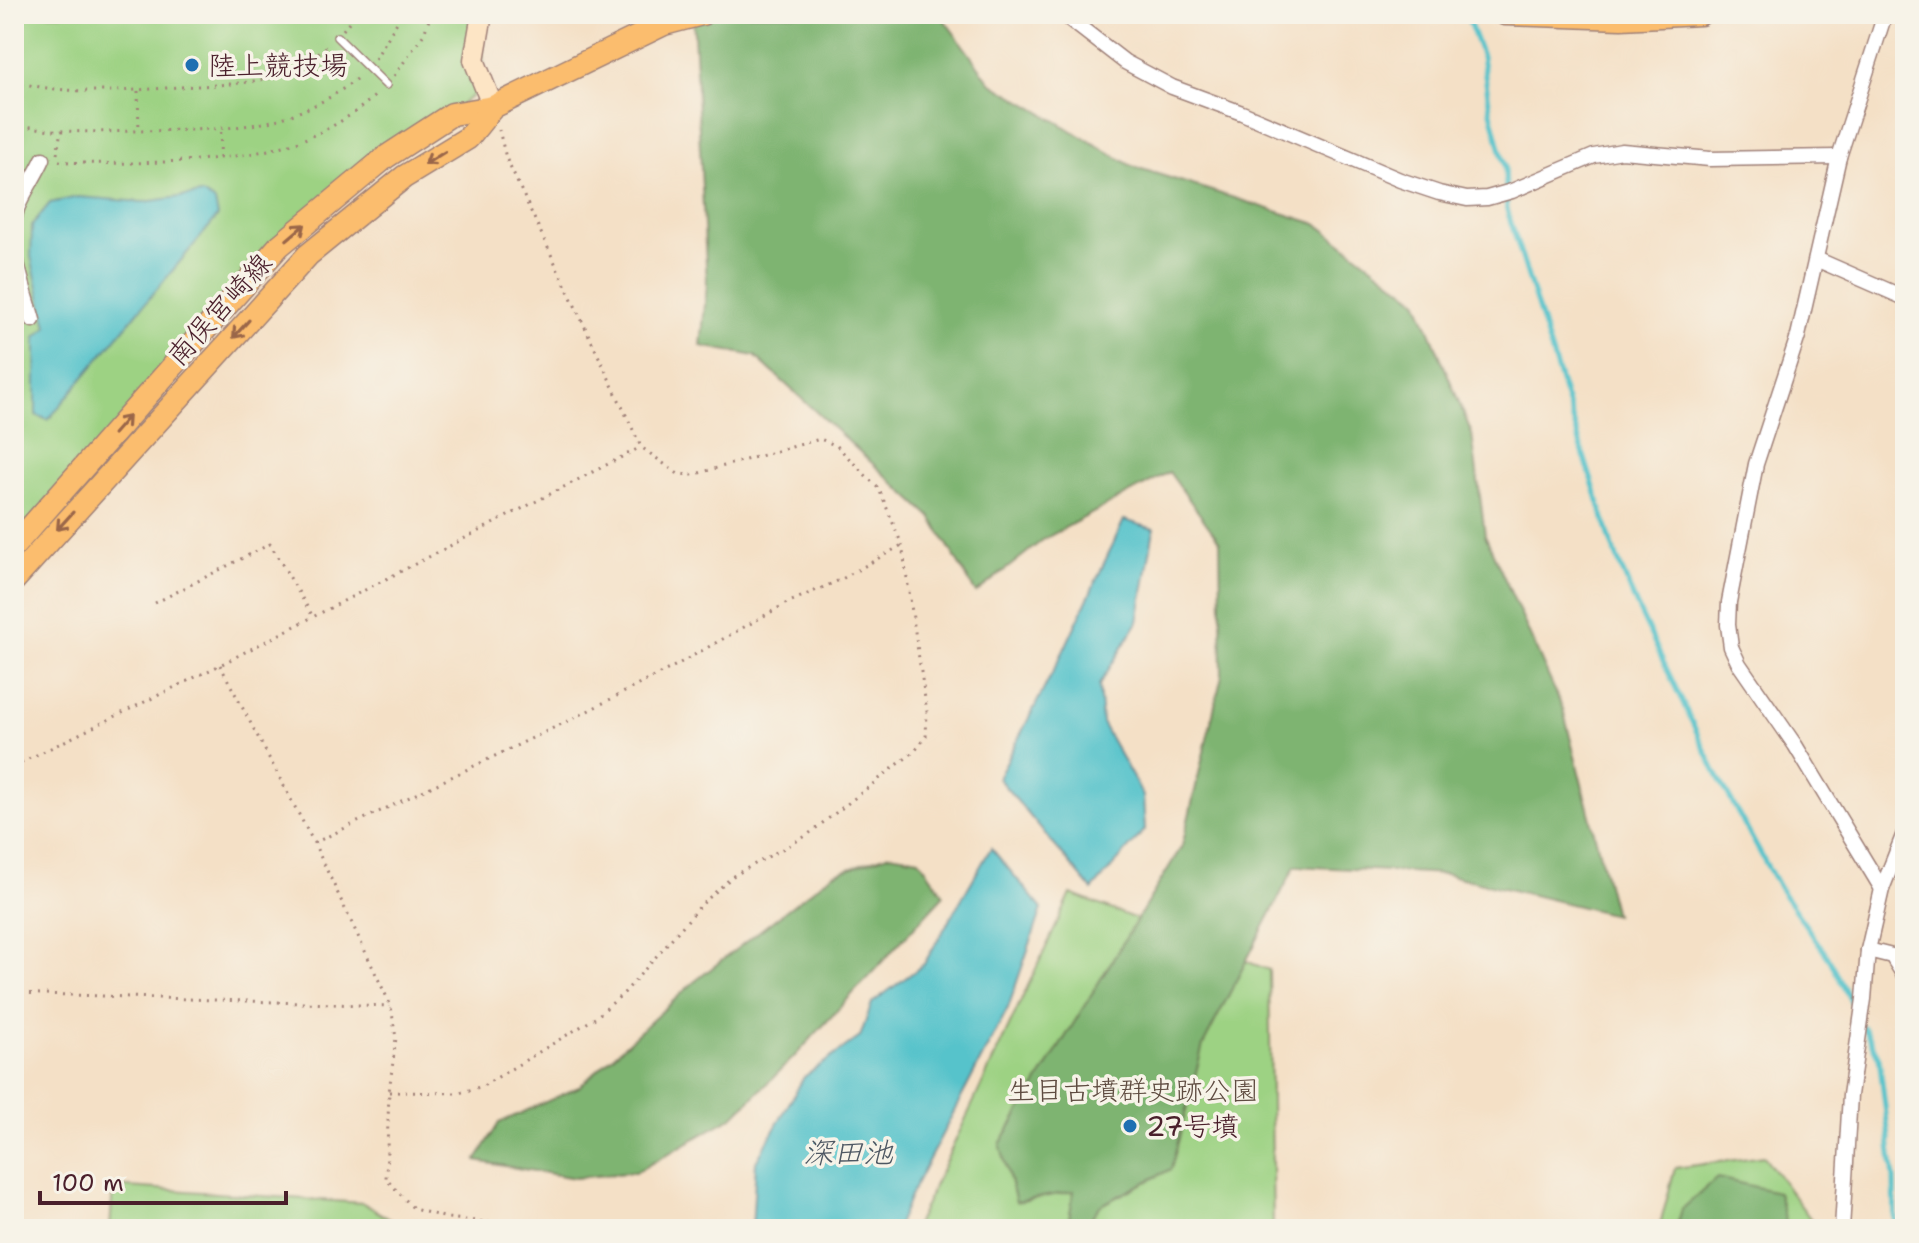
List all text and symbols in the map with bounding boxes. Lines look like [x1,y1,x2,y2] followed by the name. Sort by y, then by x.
[208,46,348,84] place label: 陸上競技場
[183,56,201,74] marker: 陸上競技場
[424,151,447,167] one-way arrow
[285,224,306,242] one-way arrow
[158,244,280,374] street label: 南俣宮崎線
[232,319,250,339] one-way arrow
[111,415,129,435] one-way arrow
[57,511,75,531] one-way arrow
[1007,1071,1259,1109] park label: 生目古墳群史跡公園
[1146,1107,1239,1145] place label: 27号墳
[1121,1117,1139,1135] marker: 27号墳
[803,1132,894,1173] water label: 深田池
[40,1155,286,1205] scale bar
[52,1167,124,1199] text: 100 m

